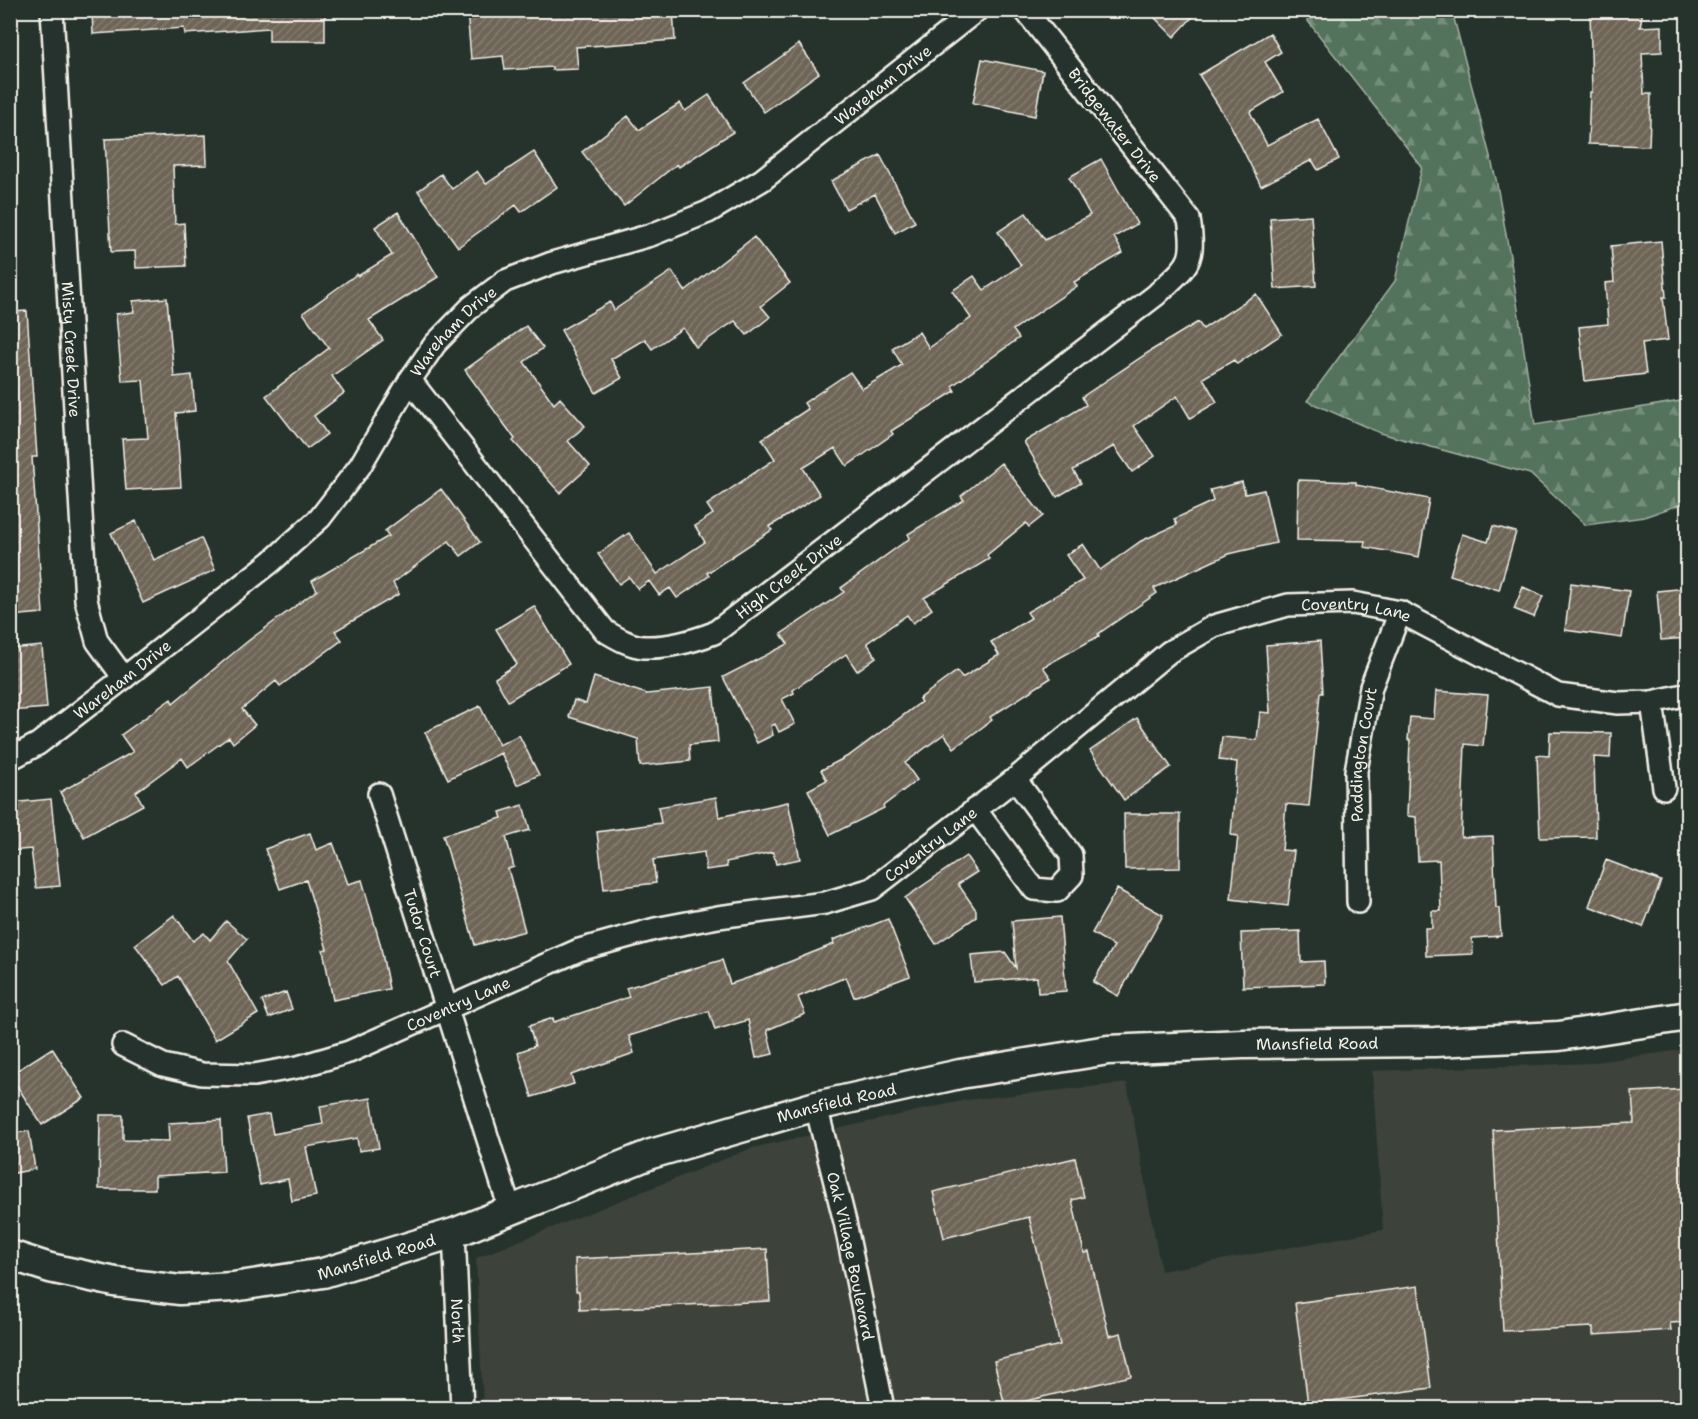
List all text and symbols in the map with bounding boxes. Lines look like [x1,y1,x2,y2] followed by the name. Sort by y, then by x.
[830,40,936,130] street label: Wareham Drive
[1063,64,1166,187] street label: Bridgewater Drive
[57,281,85,418] street label: Misty Creek Drive
[405,281,501,381] street label: Wareham Drive
[731,529,846,624] street label: High Creek Drive
[1301,593,1415,627] street label: Coventry Lane
[69,635,176,724] street label: Wareham Drive
[1346,686,1382,822] street label: Paddington Court
[880,802,982,887] street label: Coventry Lane
[399,886,446,980] street label: Tudor Court
[403,972,514,1036] street label: Coventry Lane
[1256,1033,1378,1055] street label: Mansfield Road
[774,1078,898,1128] street label: Mansfield Road
[822,1170,879,1342] street label: Oak Village Boulevard
[315,1229,438,1285] street label: Mansfield Road
[446,1298,469,1344] street label: North

